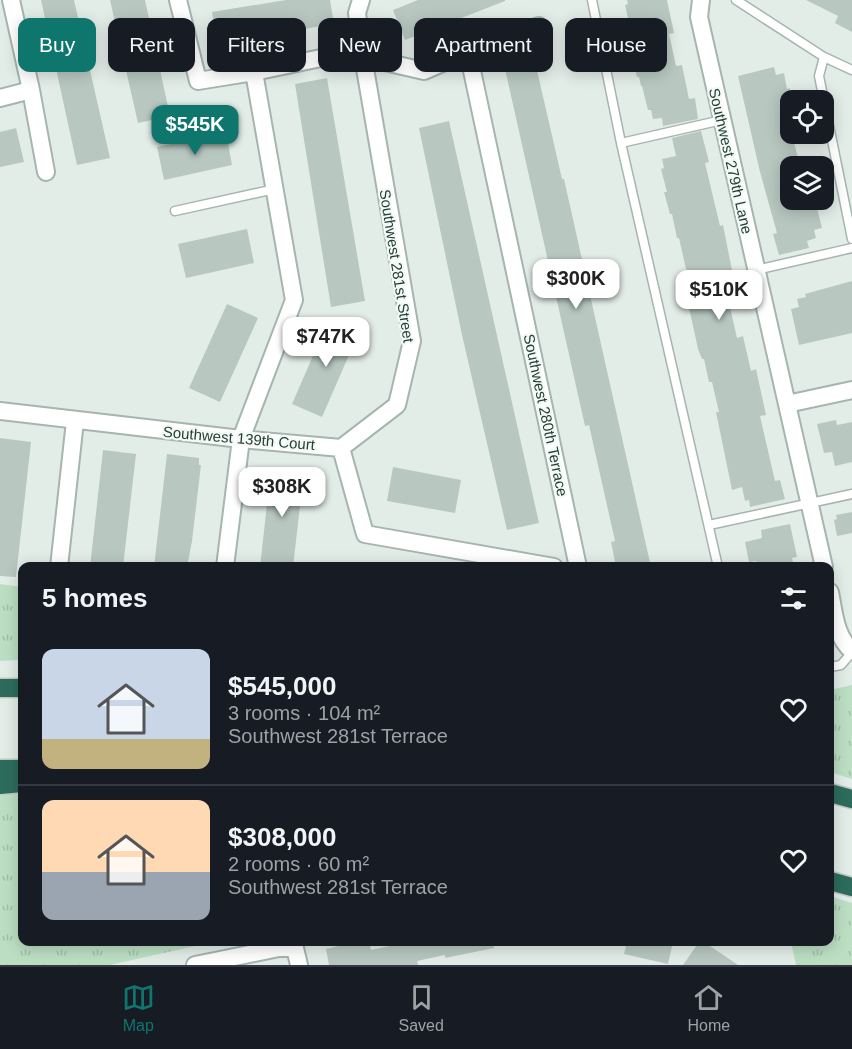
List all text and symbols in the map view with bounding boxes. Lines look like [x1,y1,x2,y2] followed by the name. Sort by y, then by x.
[18,18,96,72] chip: Buy
[108,18,195,72] chip: Rent
[207,18,306,72] chip: Filters
[318,18,402,72] chip: New
[414,18,553,72] chip: Apartment
[565,18,667,72] chip: House
[706,86,756,236] street label: Southwest 279th Lane
[780,90,834,210] map controls
[780,90,834,144] button: locate
[153,105,237,156] pin: $545K
[166,113,224,135] text: $545K
[780,156,834,210] button: layers
[376,188,418,345] street label: Southwest 281st Street
[534,259,618,310] pin: $300K
[547,267,605,289] text: $300K
[677,270,761,321] pin: $510K
[690,278,748,300] text: $510K
[284,317,368,368] pin: $747K
[297,325,355,347] text: $747K
[520,332,572,498] street label: Southwest 280th Terrace
[162,423,317,453] street label: Southwest 139th Court
[240,467,324,518] pin: $308K
[253,475,311,497] text: $308K
[777,582,810,615] icon: filters
[42,583,148,613] text: 5 homes
[228,671,336,701] text: $545,000
[90,673,162,745] icon: home
[777,693,810,726] icon: heart
[228,702,380,724] text: 3 rooms · 104 m²
[228,725,448,747] text: Southwest 281st Terrace
[228,822,336,852] text: $308,000
[90,824,162,896] icon: home
[777,844,810,877] icon: heart
[228,853,369,875] text: 2 rooms · 60 m²
[228,876,448,898] text: Southwest 281st Terrace
[122,981,155,1035] tab: Map
[398,981,444,1035] tab: Saved
[687,981,730,1035] tab: Home

